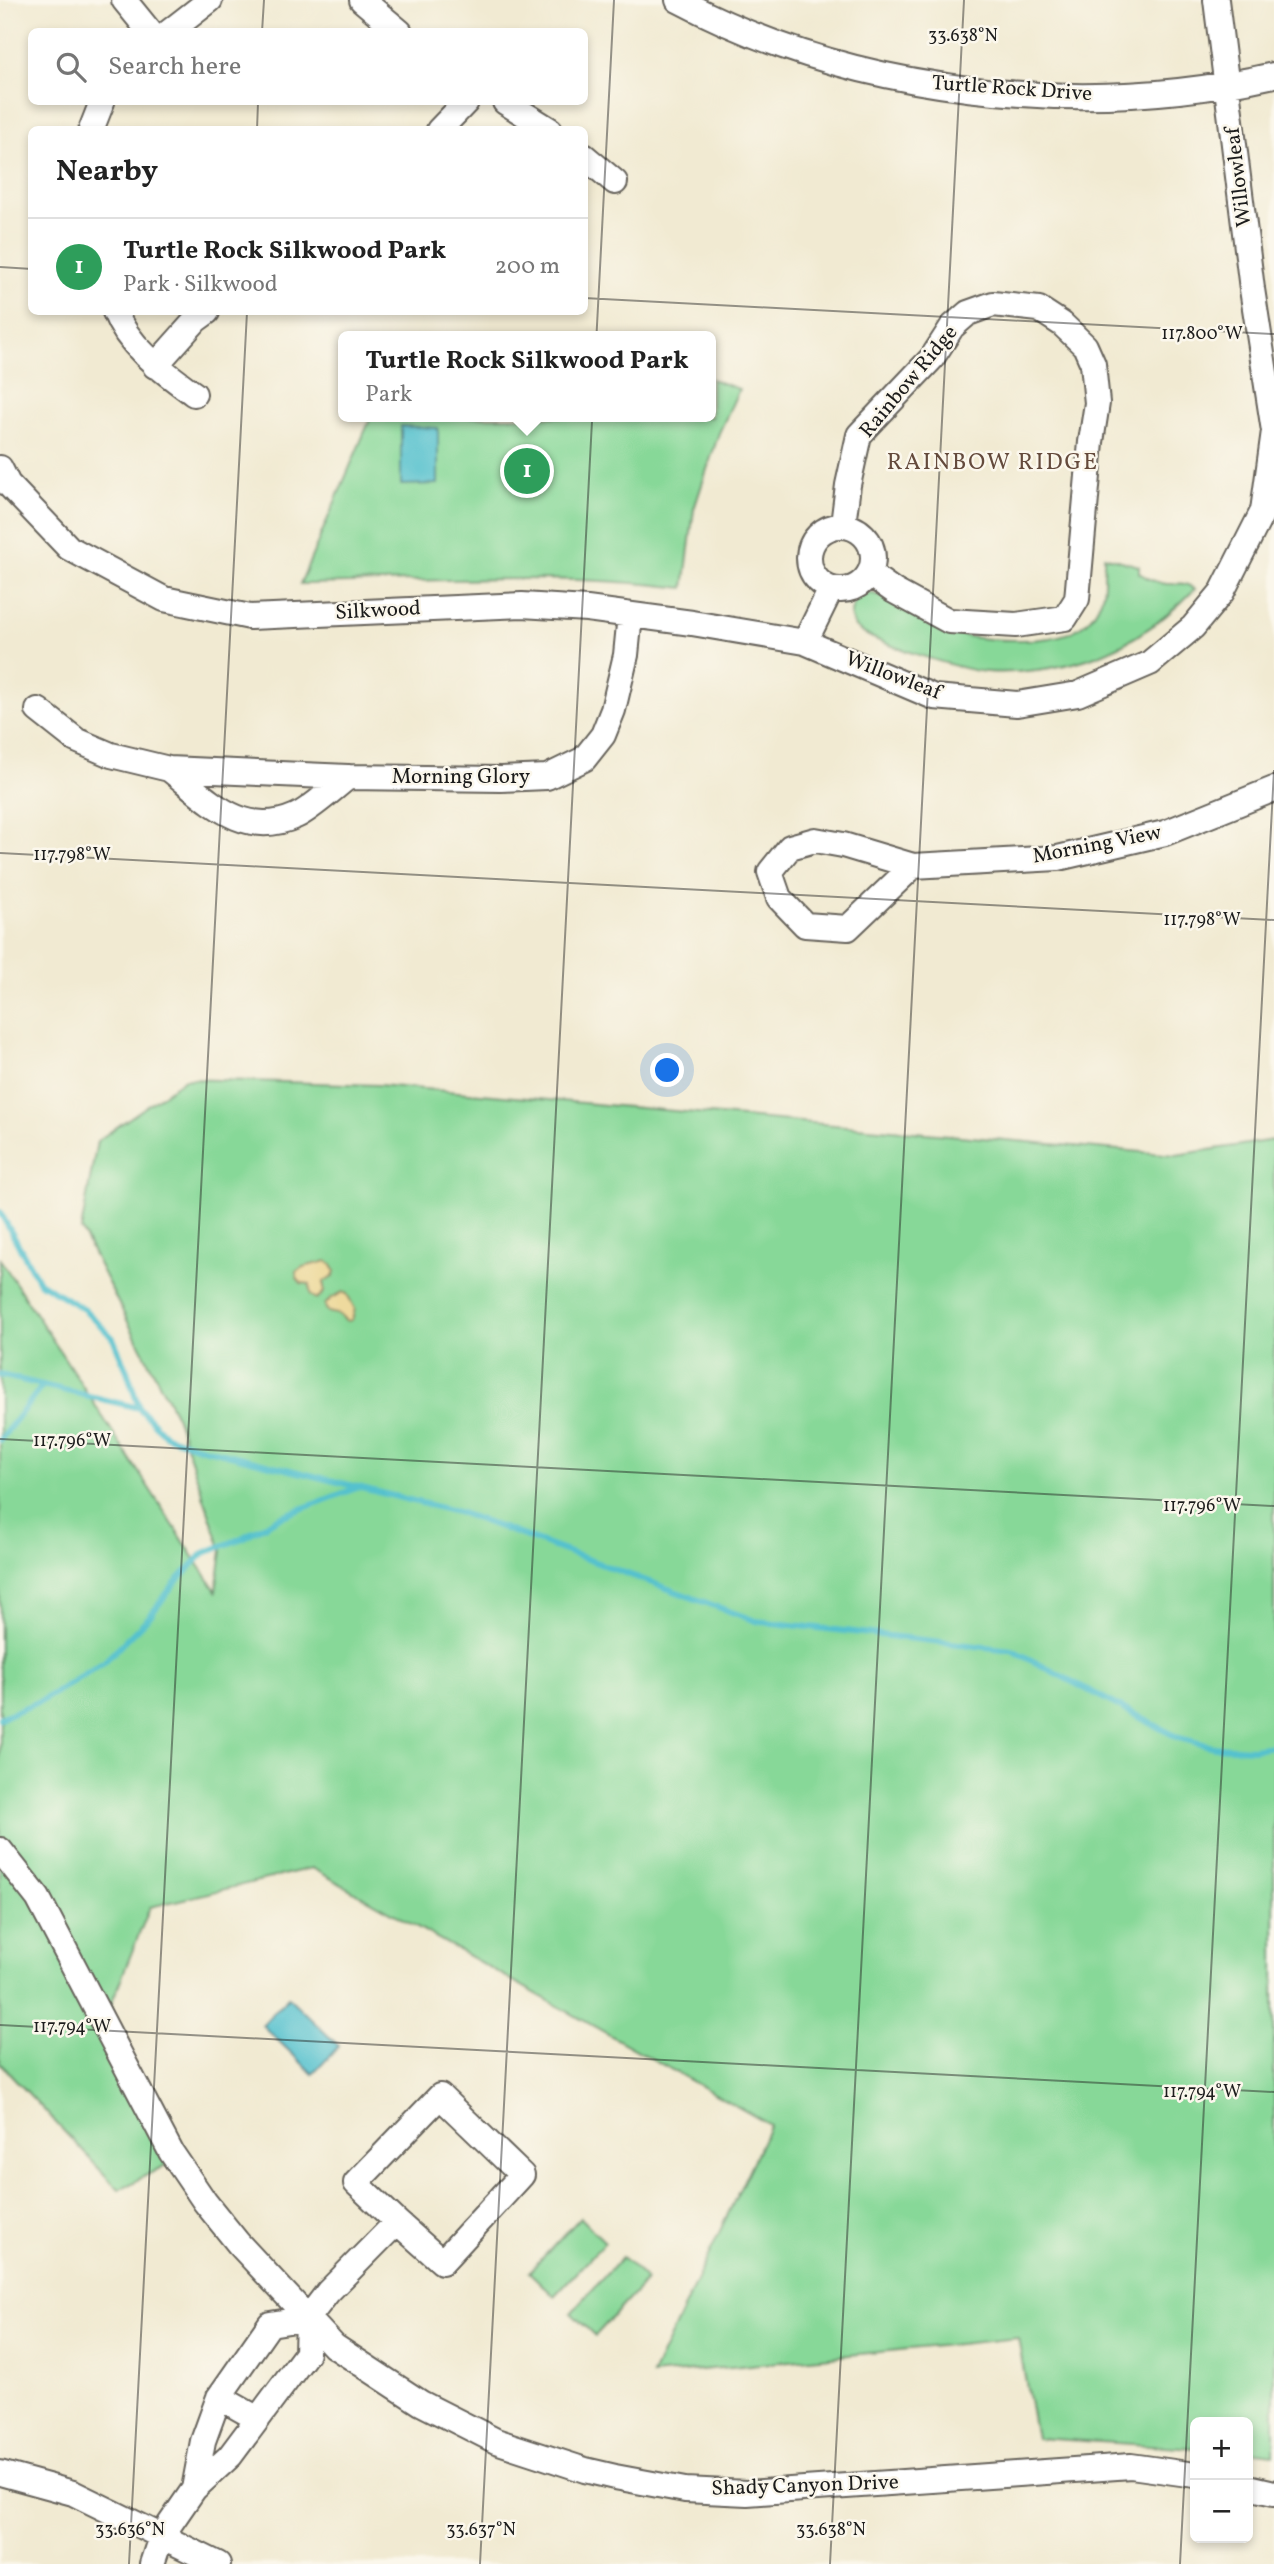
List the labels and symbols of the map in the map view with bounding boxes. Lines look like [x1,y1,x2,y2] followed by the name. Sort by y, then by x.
[928,24,998,49] text: 33.638°N
[931,69,1093,109] street label: Turtle Rock Drive
[1218,124,1260,229] street label: Willowleaf
[853,319,965,445] street label: Rainbow Ridge
[1161,322,1243,347] text: 117.800°W
[504,445,550,497] pin: 1
[887,447,1099,479] district label: RAINBOW RIDGE
[334,594,422,628] street label: Silkwood
[841,644,947,708] street label: Willowleaf
[392,763,531,792] street label: Morning Glory
[1030,818,1164,872] street label: Morning View
[33,843,111,868] text: 117.798°W
[1163,908,1241,933] text: 117.798°W
[650,1053,684,1087] your location
[33,1429,111,1454] text: 117.796°W
[1163,1494,1241,1519] text: 117.796°W
[33,2015,111,2040] text: 117.794°W
[1163,2080,1241,2105] text: 117.794°W
[711,2468,899,2504] street label: Shady Canyon Drive
[95,2518,165,2543] text: 33.636°N
[446,2518,516,2543] text: 33.637°N
[796,2518,866,2543] text: 33.638°N

